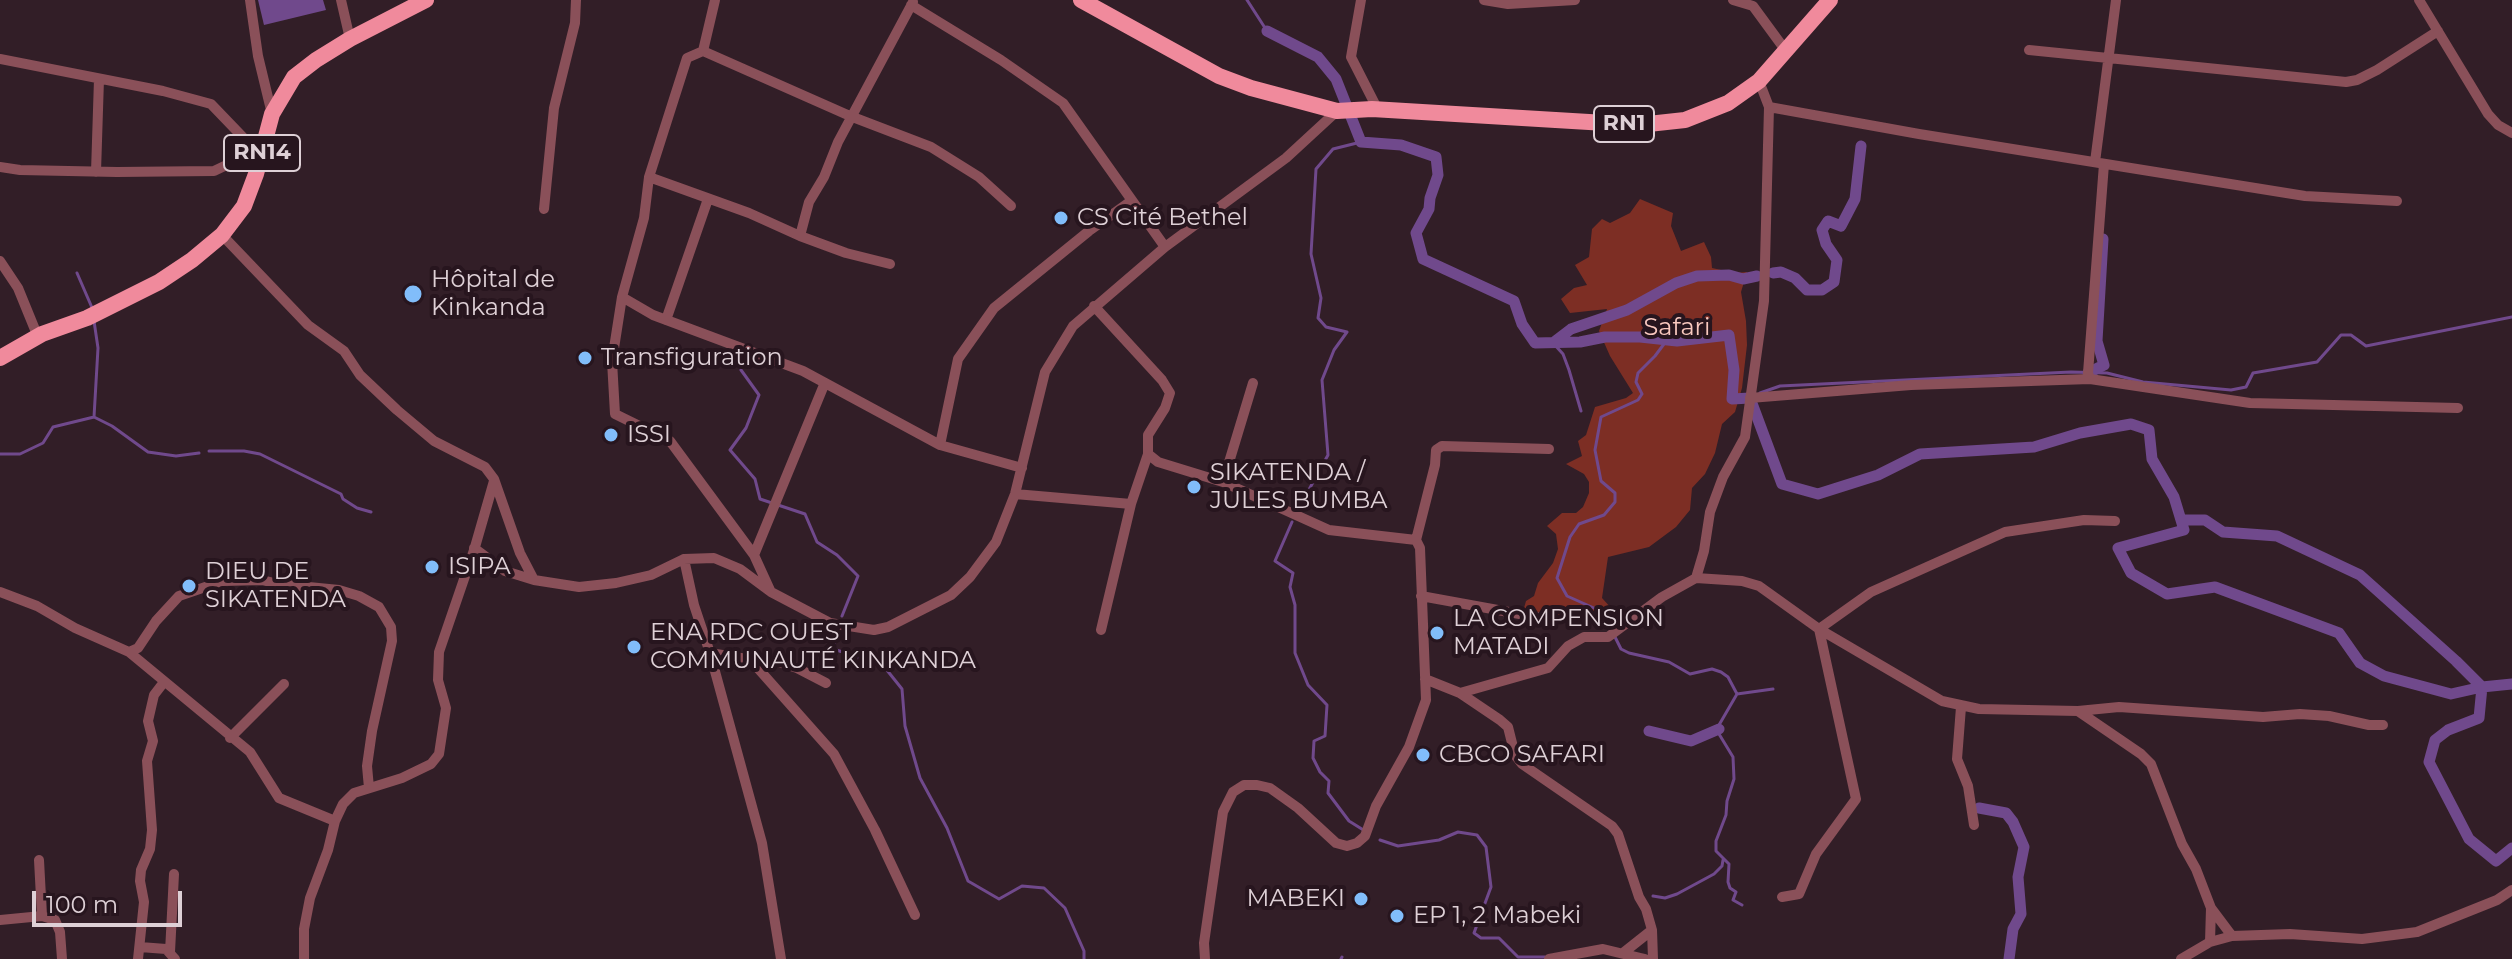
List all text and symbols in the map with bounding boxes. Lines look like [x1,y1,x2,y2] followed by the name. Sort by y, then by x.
[1594,106,1654,142] road number: RN1
[224,135,300,171] road number: RN14
[1077,204,1248,232] place label: CS Cité Bethel
[1052,209,1070,227] marker: CS Cité Bethel
[431,266,555,322] place label: Hôpital de Kinkanda
[402,283,424,305] marker: Hôpital de Kinkanda
[1644,314,1710,342] park label: Safari
[601,344,783,372] place label: Transfiguration
[576,349,594,367] marker: Transfiguration
[627,421,671,449] place label: ISSI
[602,426,620,444] marker: ISSI
[1210,459,1387,515] place label: SIKATENDA / JULES BUMBA
[1185,478,1203,496] marker: SIKATENDA / JULES BUMBA
[448,553,511,581] place label: ISIPA
[205,558,346,614] place label: DIEU DE SIKATENDA
[423,558,441,576] marker: ISIPA
[180,577,198,595] marker: DIEU DE SIKATENDA
[1453,605,1664,661] place label: LA COMPENSION MATADI
[650,619,976,675] place label: ENA RDC OUEST COMMUNAUTÉ KINKANDA
[1428,624,1446,642] marker: LA COMPENSION MATADI
[625,638,643,656] marker: ENA RDC OUEST COMMUNAUTÉ KINKANDA
[1439,741,1605,769] place label: CBCO SAFARI
[1414,746,1432,764] marker: CBCO SAFARI
[36,875,186,925] scale bar
[1246,885,1345,913] place label: MABEKI
[46,890,118,919] text: 100 m
[1352,890,1370,908] marker: MABEKI
[1413,902,1581,930] place label: EP 1, 2 Mabeki
[1388,907,1406,925] marker: EP 1, 2 Mabeki

